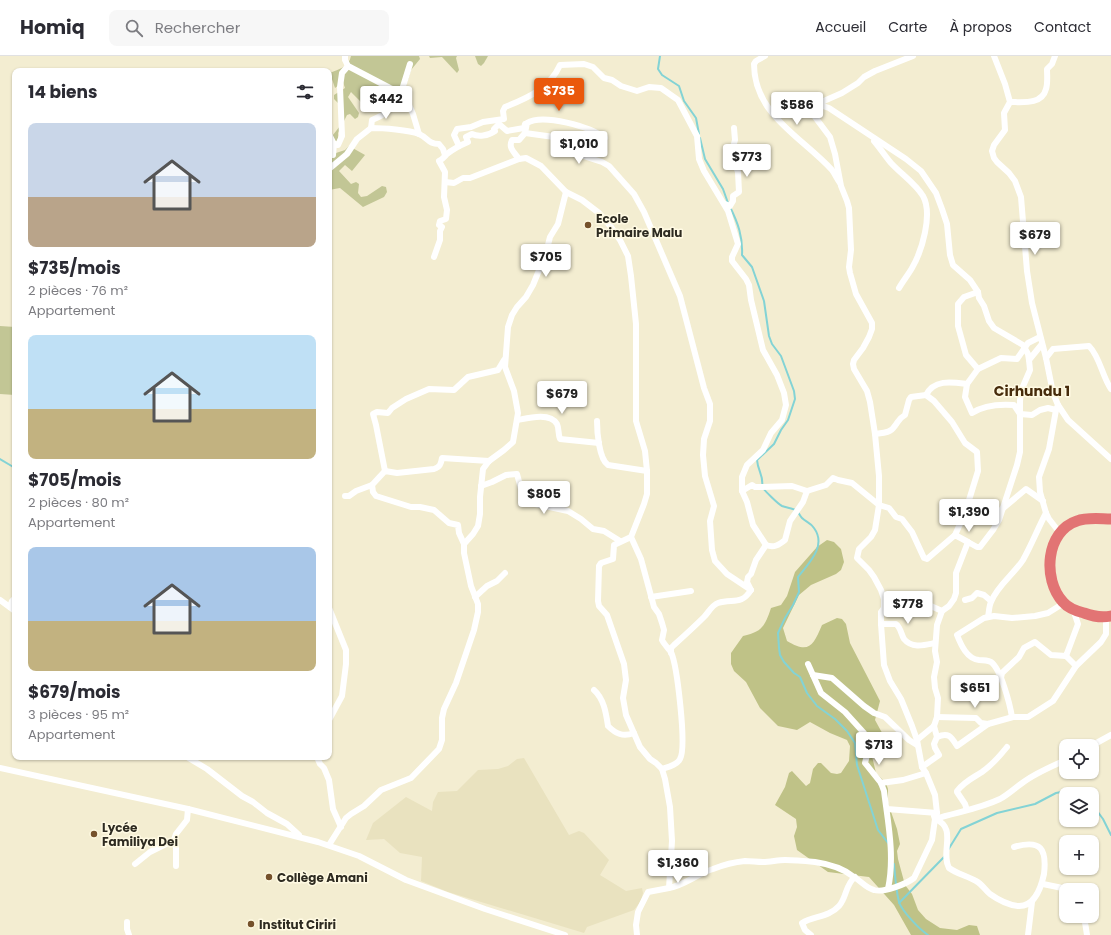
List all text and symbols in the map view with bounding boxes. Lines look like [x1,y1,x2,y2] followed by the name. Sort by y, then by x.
[109,10,389,46] search box
[20,14,85,41] text: Homiq
[123,17,145,39] icon: search
[155,17,240,38] text: Rechercher
[815,17,866,37] text: Accueil
[888,17,928,37] text: Carte
[950,17,1012,37] text: À propos
[1034,17,1091,37] text: Contact
[535,78,583,112] pin: $735
[28,80,97,104] text: 14 biens
[294,81,316,103] icon: filters
[543,81,575,100] text: $735
[362,86,410,120] pin: $442
[369,89,403,108] text: $442
[773,92,821,126] pin: $586
[780,95,814,114] text: $586
[546,131,612,165] pin: $1,010
[559,134,599,153] text: $1,010
[723,144,771,178] pin: $773
[732,147,762,166] text: $773
[136,149,208,221] icon: home
[596,210,682,241] place label: Ecole Primaire Malu
[583,220,593,230] marker: Ecole Primaire Malu
[1011,222,1059,256] pin: $679
[1019,225,1051,244] text: $679
[522,244,570,278] pin: $705
[530,247,562,266] text: $705
[28,256,121,280] text: $735/mois
[28,281,128,300] text: 2 pièces · 76 m²
[28,301,115,320] text: Appartement
[136,361,208,433] icon: home
[538,381,586,415] pin: $679
[994,381,1070,401] district label: Cirhundu 1
[546,384,578,403] text: $679
[28,468,121,492] text: $705/mois
[520,481,568,515] pin: $805
[527,484,561,503] text: $805
[28,493,129,512] text: 2 pièces · 80 m²
[936,499,1002,533] pin: $1,390
[948,502,990,521] text: $1,390
[28,513,115,532] text: Appartement
[136,573,208,645] icon: home
[884,591,932,625] pin: $778
[893,594,923,613] text: $778
[951,675,999,709] pin: $651
[960,678,990,697] text: $651
[28,680,121,704] text: $679/mois
[28,705,129,724] text: 3 pièces · 95 m²
[28,725,115,744] text: Appartement
[855,732,903,766] pin: $713
[865,735,893,754] text: $713
[1059,739,1099,923] map controls
[1059,739,1099,779] button: locate
[1059,787,1099,827] button: layers
[102,819,178,850] place label: Lycée Familiya Dei
[89,829,99,839] marker: Lycée Familiya Dei
[1059,835,1099,875] button: +
[645,850,711,884] pin: $1,360
[657,853,699,872] text: $1,360
[277,869,368,886] place label: Collège Amani
[264,872,274,882] marker: Collège Amani
[1059,883,1099,923] button: −
[259,916,336,933] place label: Institut Ciriri
[246,919,256,929] marker: Institut Ciriri

